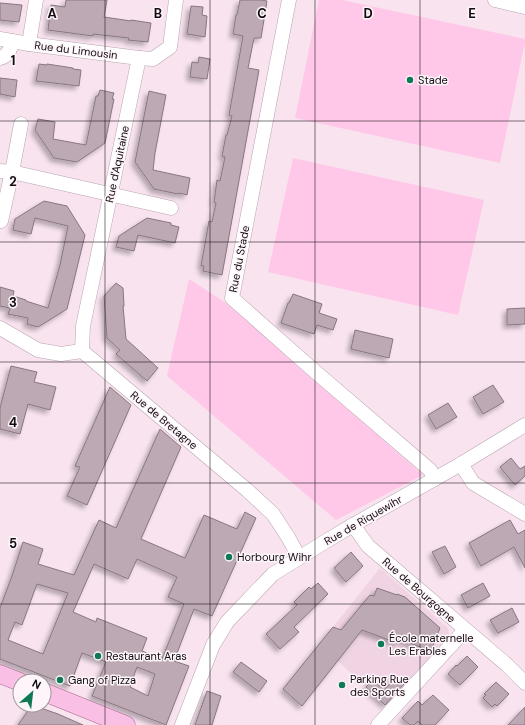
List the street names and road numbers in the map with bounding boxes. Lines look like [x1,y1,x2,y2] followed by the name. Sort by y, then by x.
[34,38,118,62] street label: Rue du Limousin
[102,124,132,204] street label: Rue d'Aquitaine
[226,224,252,294] street label: Rue du Stade
[127,388,201,452] street label: Rue de Bretagne
[321,492,405,548] street label: Rue de Riquewihr
[380,554,458,626] street label: Rue de Bourgogne

